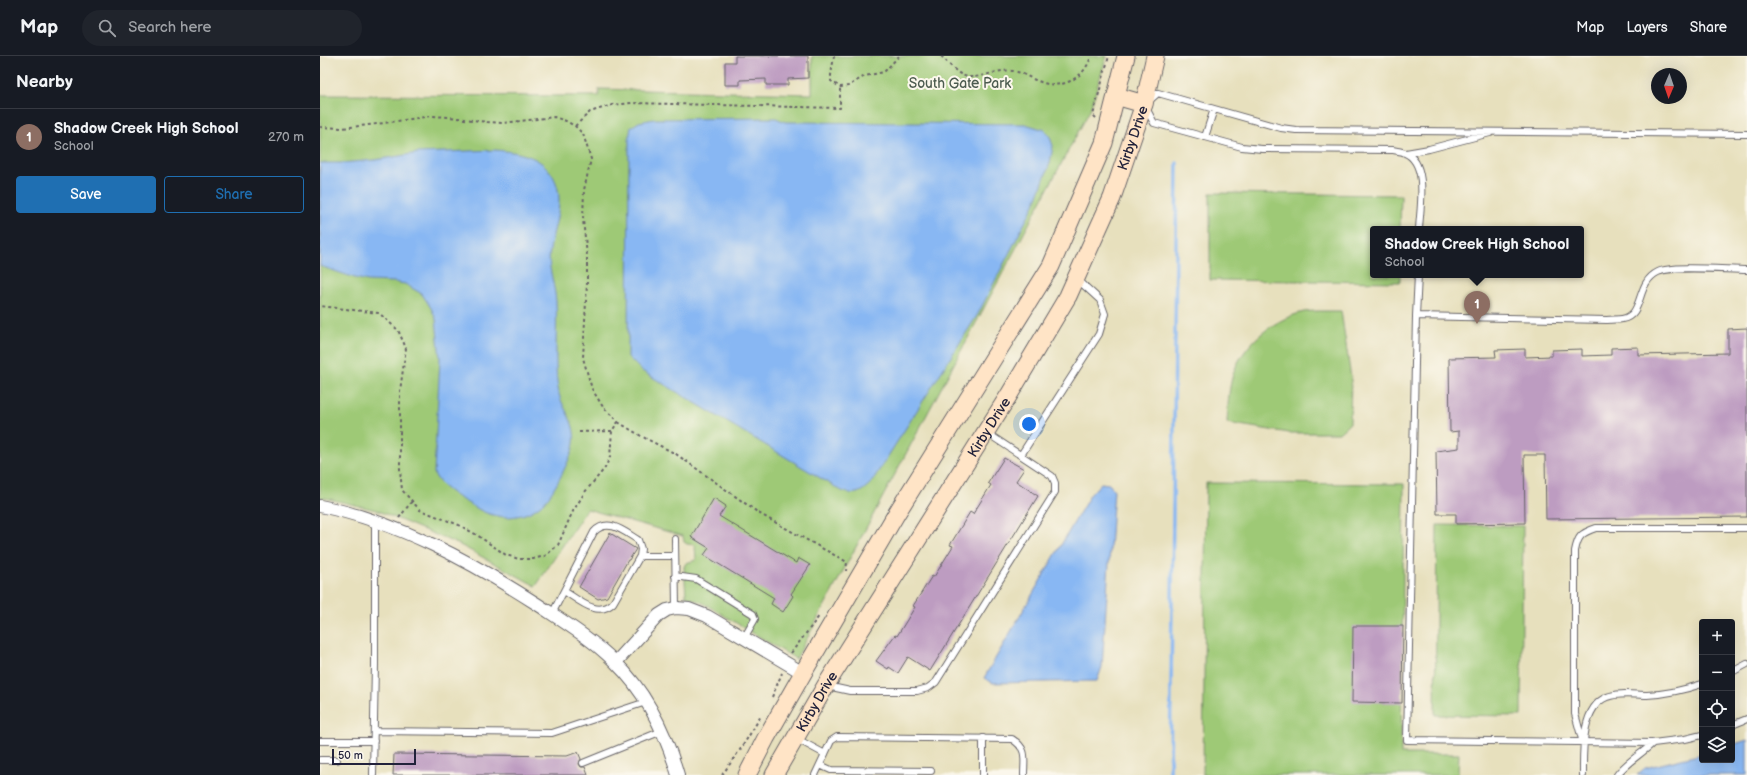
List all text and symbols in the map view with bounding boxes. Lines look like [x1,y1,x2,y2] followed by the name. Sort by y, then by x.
[82,10,362,46] search box
[20,16,58,39] text: Map
[96,17,118,39] icon: search
[128,18,211,37] text: Search here
[1576,19,1604,36] text: Map
[1626,19,1668,36] text: Layers
[1690,19,1727,36] text: Share
[1651,68,1687,104] north arrow
[16,72,73,92] text: Nearby
[909,75,1011,92] park label: South Gate Park
[1114,104,1152,173] street label: Kirby Drive
[54,119,238,138] text: Shadow Creek High School
[26,129,32,145] text: 1
[268,129,304,145] text: 270 m
[54,138,94,154] text: School
[16,176,156,213] button: Save
[164,176,304,213] button: Share
[1370,226,1584,278] popup
[1385,235,1569,254] text: Shadow Creek High School
[1385,254,1424,270] text: School
[1464,291,1490,324] pin: 1
[964,394,1014,460] street label: Kirby Drive
[1019,414,1039,434] your location
[1699,619,1735,763] map controls
[1699,619,1735,655] button: +
[1699,655,1735,691] button: −
[793,668,841,735] street label: Kirby Drive
[1699,691,1735,727] button: locate
[1699,727,1735,763] button: layers
[332,747,416,766] scale bar
[338,749,363,762] text: 50 m

